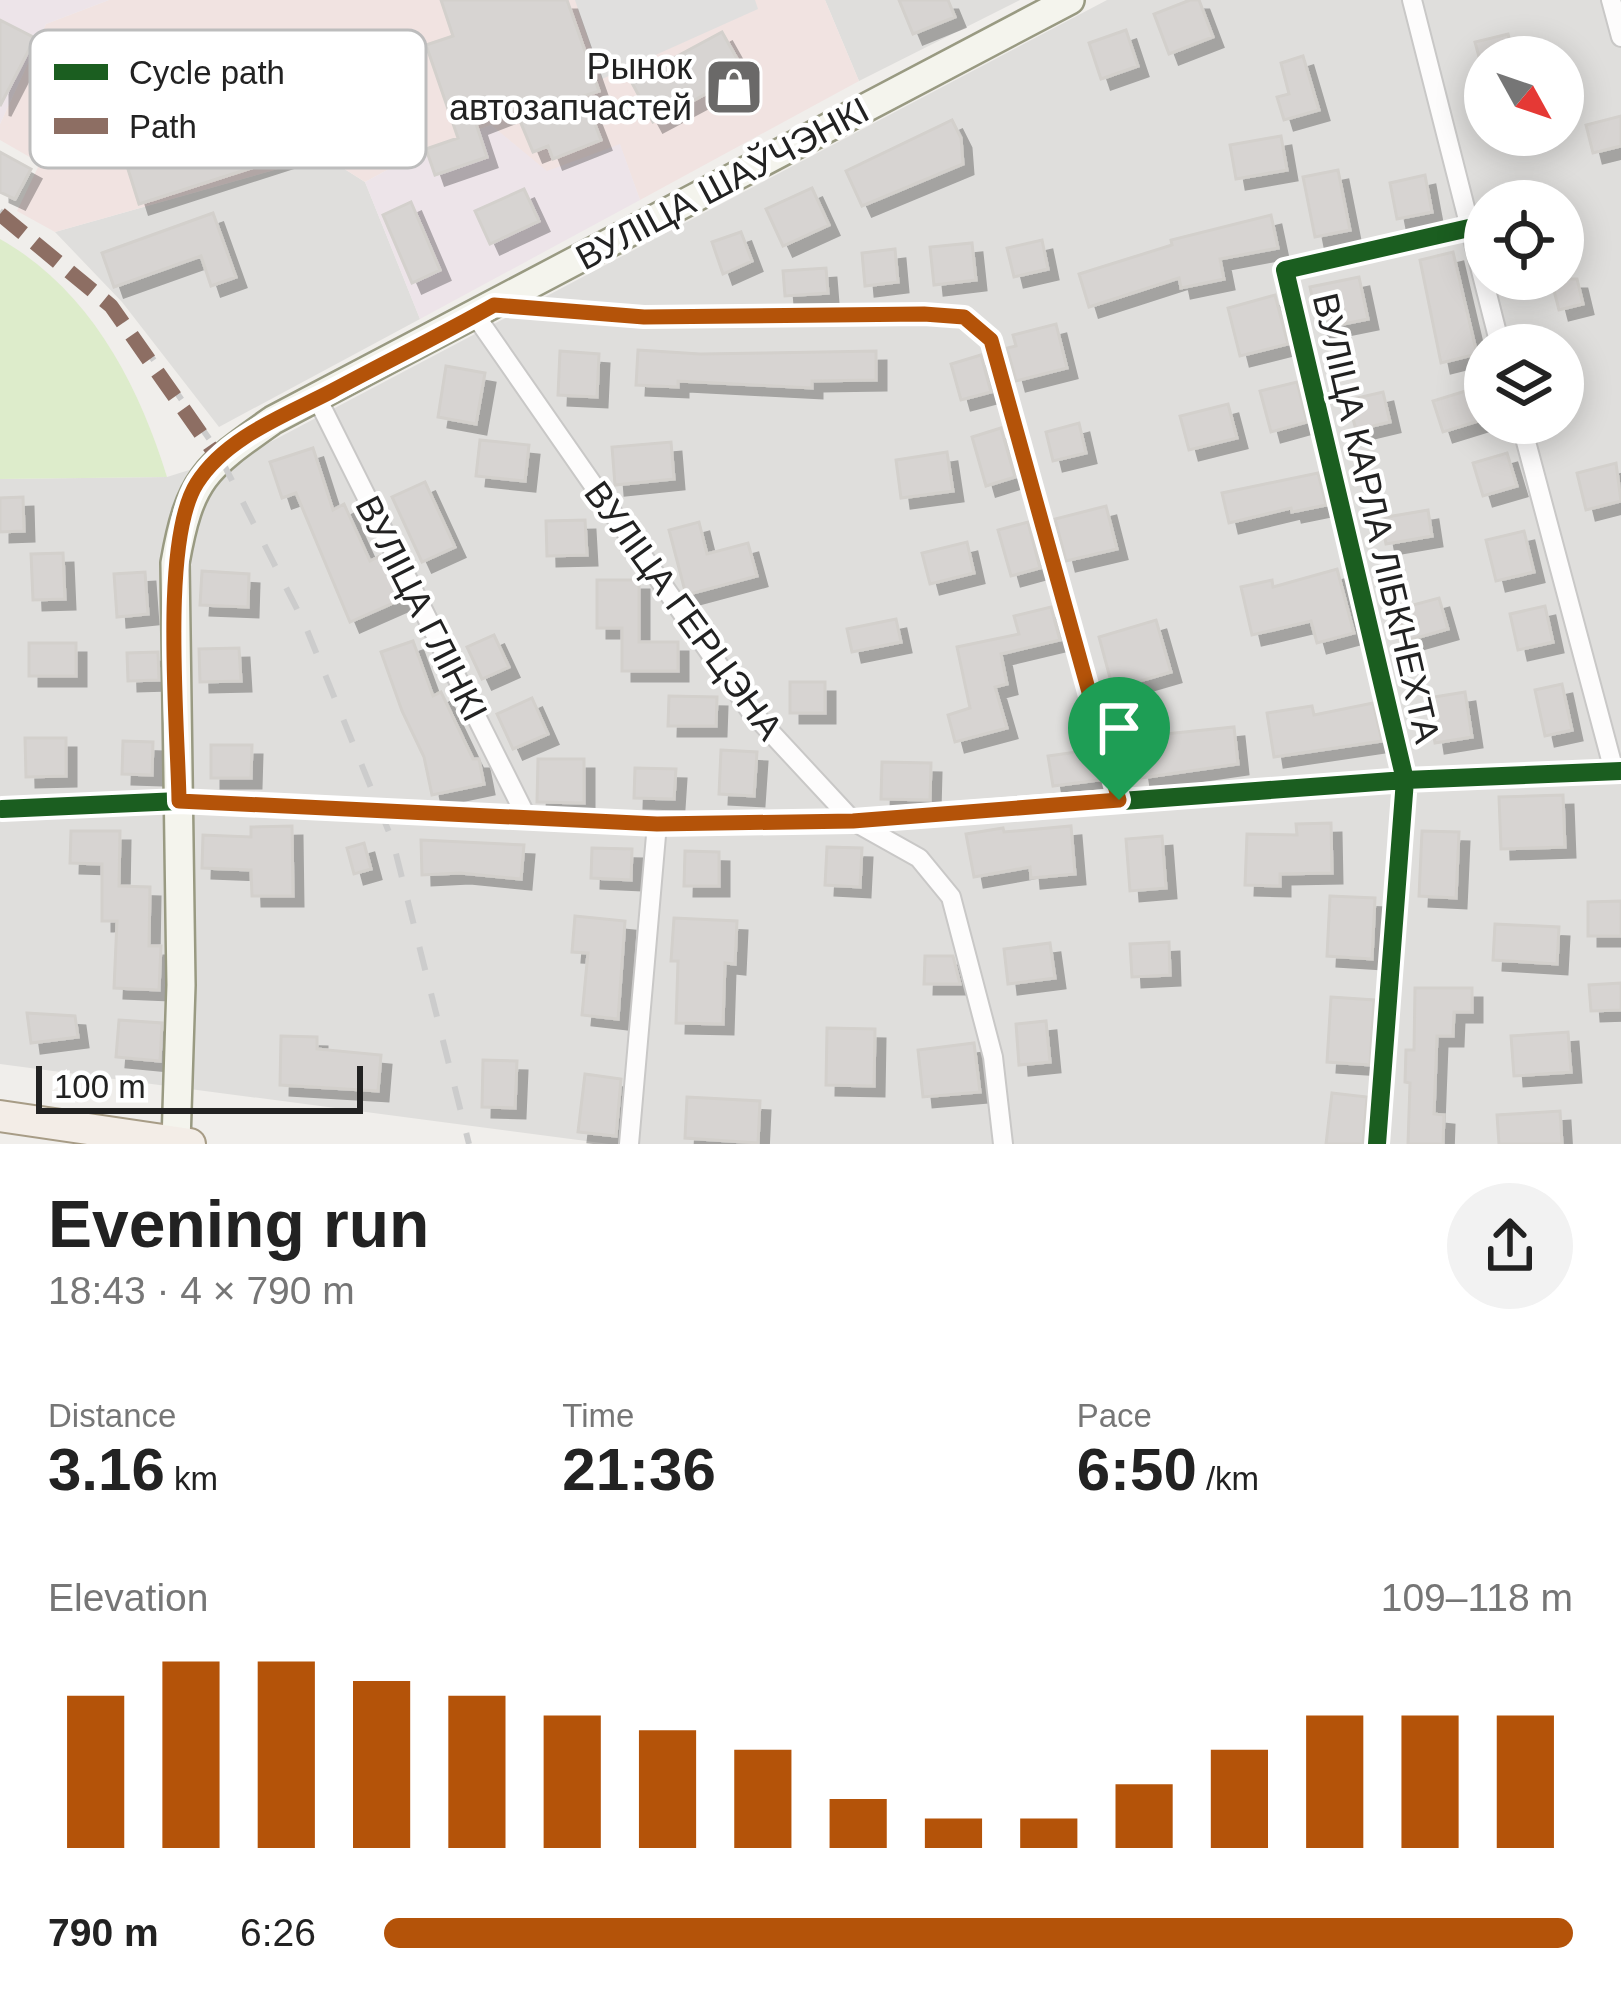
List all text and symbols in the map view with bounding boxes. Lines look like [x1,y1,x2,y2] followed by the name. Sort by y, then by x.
[30,30,426,168] legend
[1464,36,1584,156] north arrow
[1464,36,1584,444] map controls
[449,46,692,128] place label: Рынок автозапчастей
[129,54,285,91] text: Cycle path
[703,56,765,118] shop icon: Рынок автозапчастей
[568,88,876,278] street label: ВУЛІЦА ШАЎЧЭНКІ
[129,108,197,145] text: Path
[1464,180,1584,300] button: locate
[1305,289,1448,747] street label: ВУЛІЦА КАРЛА ЛІБКНЕХТА
[1464,324,1584,444] button: layers
[576,473,791,747] street label: ВУЛІЦА ГЕРЦЭНА
[347,489,496,728] street label: ВУЛІЦА ГЛІНКІ
[1068,677,1170,800] pin
[1086,695,1152,761] icon: arrive
[36,1060,363,1113] scale bar
[54,1068,146,1105] text: 100 m
[1447,1183,1573,1309] button: share
[48,1187,429,1261] text: Evening run
[48,1269,355,1312] text: 18:43 · 4 × 790 m
[48,1397,176,1434] text: Distance
[562,1397,634,1434] text: Time
[1077,1397,1152,1434] text: Pace
[48,1436,165,1503] text: 3.16
[562,1436,716,1503] text: 21:36
[1077,1436,1197,1503] text: 6:50
[165,1460,218,1497] text: km
[1197,1460,1259,1497] text: /km
[48,1576,208,1619] text: Elevation
[1381,1576,1573,1619] text: 109–118 m
[48,1911,159,1954] text: 790 m
[240,1911,316,1954] text: 6:26

